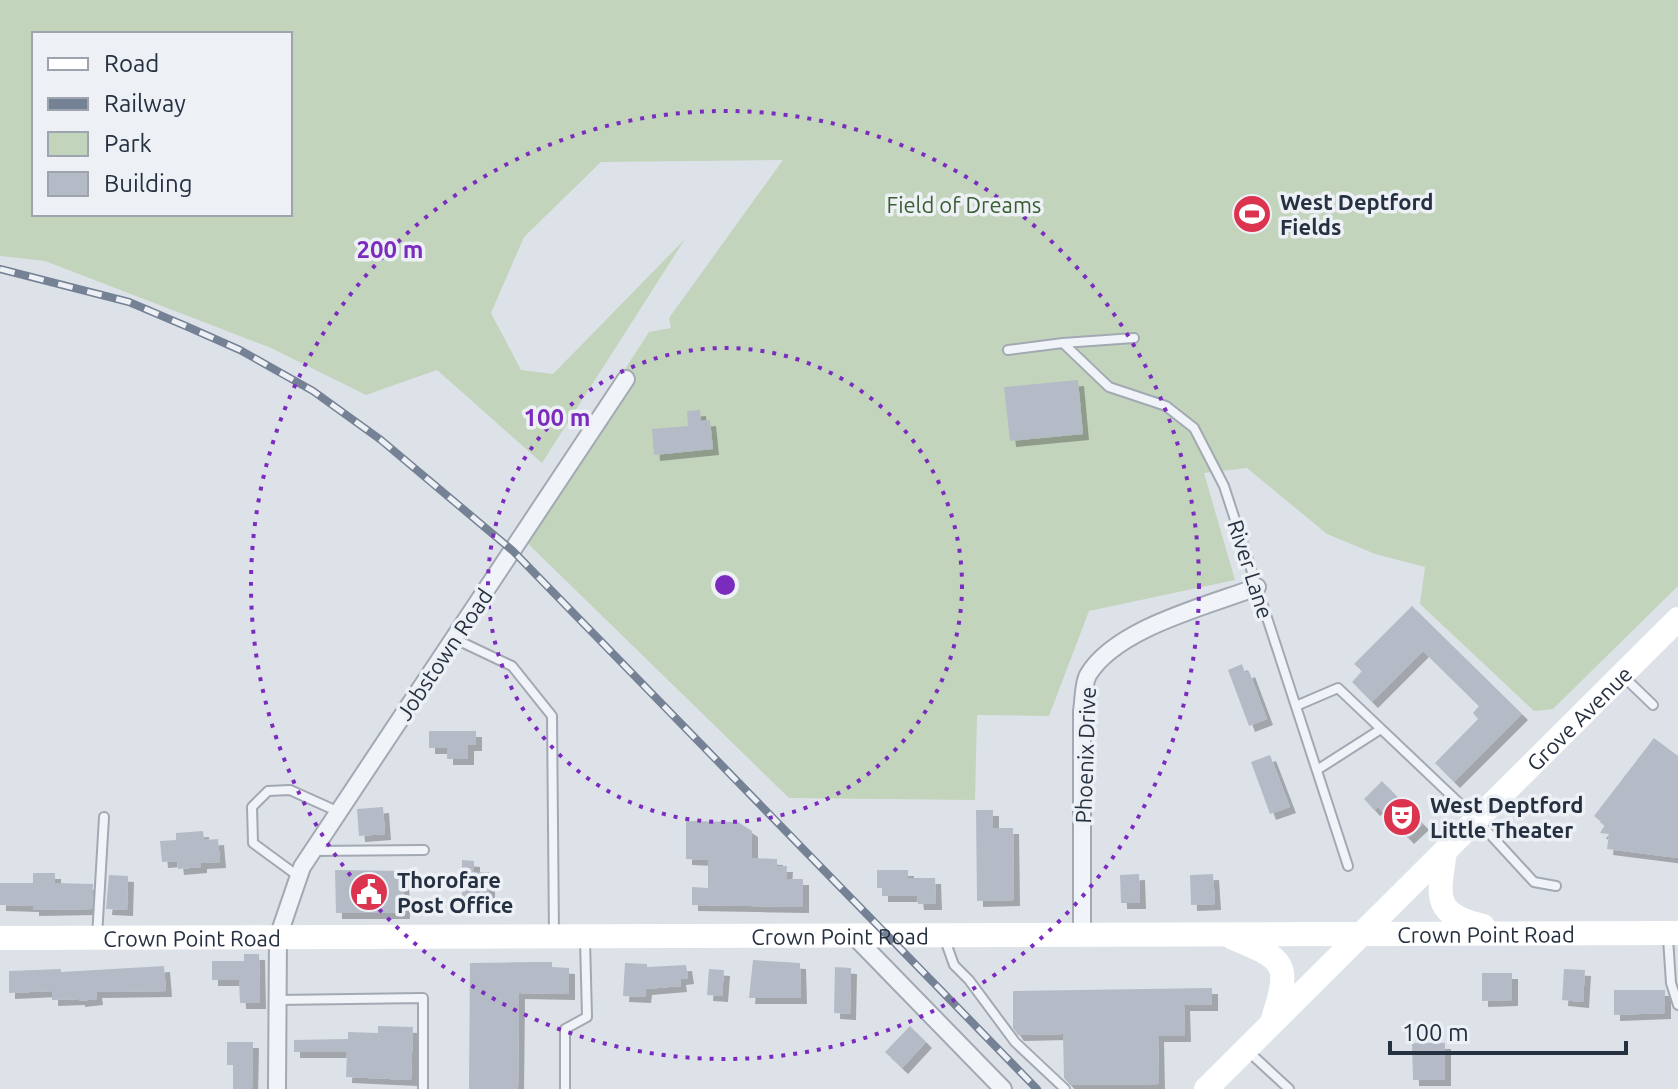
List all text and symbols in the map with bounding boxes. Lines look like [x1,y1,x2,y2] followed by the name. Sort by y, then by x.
[32,32,292,216] legend
[104,50,159,77] text: Road
[104,90,186,117] text: Railway
[104,130,152,157] text: Park
[104,170,192,197] text: Building
[1280,189,1433,239] place label: West Deptford Fields
[887,192,1041,217] park label: Field of Dreams
[1231,193,1273,235] sports icon: West Deptford Fields
[357,236,423,263] text: 200 m
[524,404,590,431] text: 100 m
[1223,516,1279,622] street label: River Lane
[711,571,739,599] centre of rings
[391,584,497,724] street label: Jobstown Road
[1521,660,1636,775] street label: Grove Avenue
[1070,686,1100,824] street label: Phoenix Drive
[1430,792,1583,842] place label: West Deptford Little Theater
[1381,796,1423,838] theatre icon: West Deptford Little Theater
[397,867,513,917] place label: Thorofare Post Office
[348,871,390,913] public building icon: Thorofare Post Office
[1397,921,1575,946] street label: Crown Point Road
[751,923,929,948] street label: Crown Point Road
[103,925,281,950] street label: Crown Point Road
[1390,1005,1626,1055] scale bar
[1402,1019,1469,1046] text: 100 m

